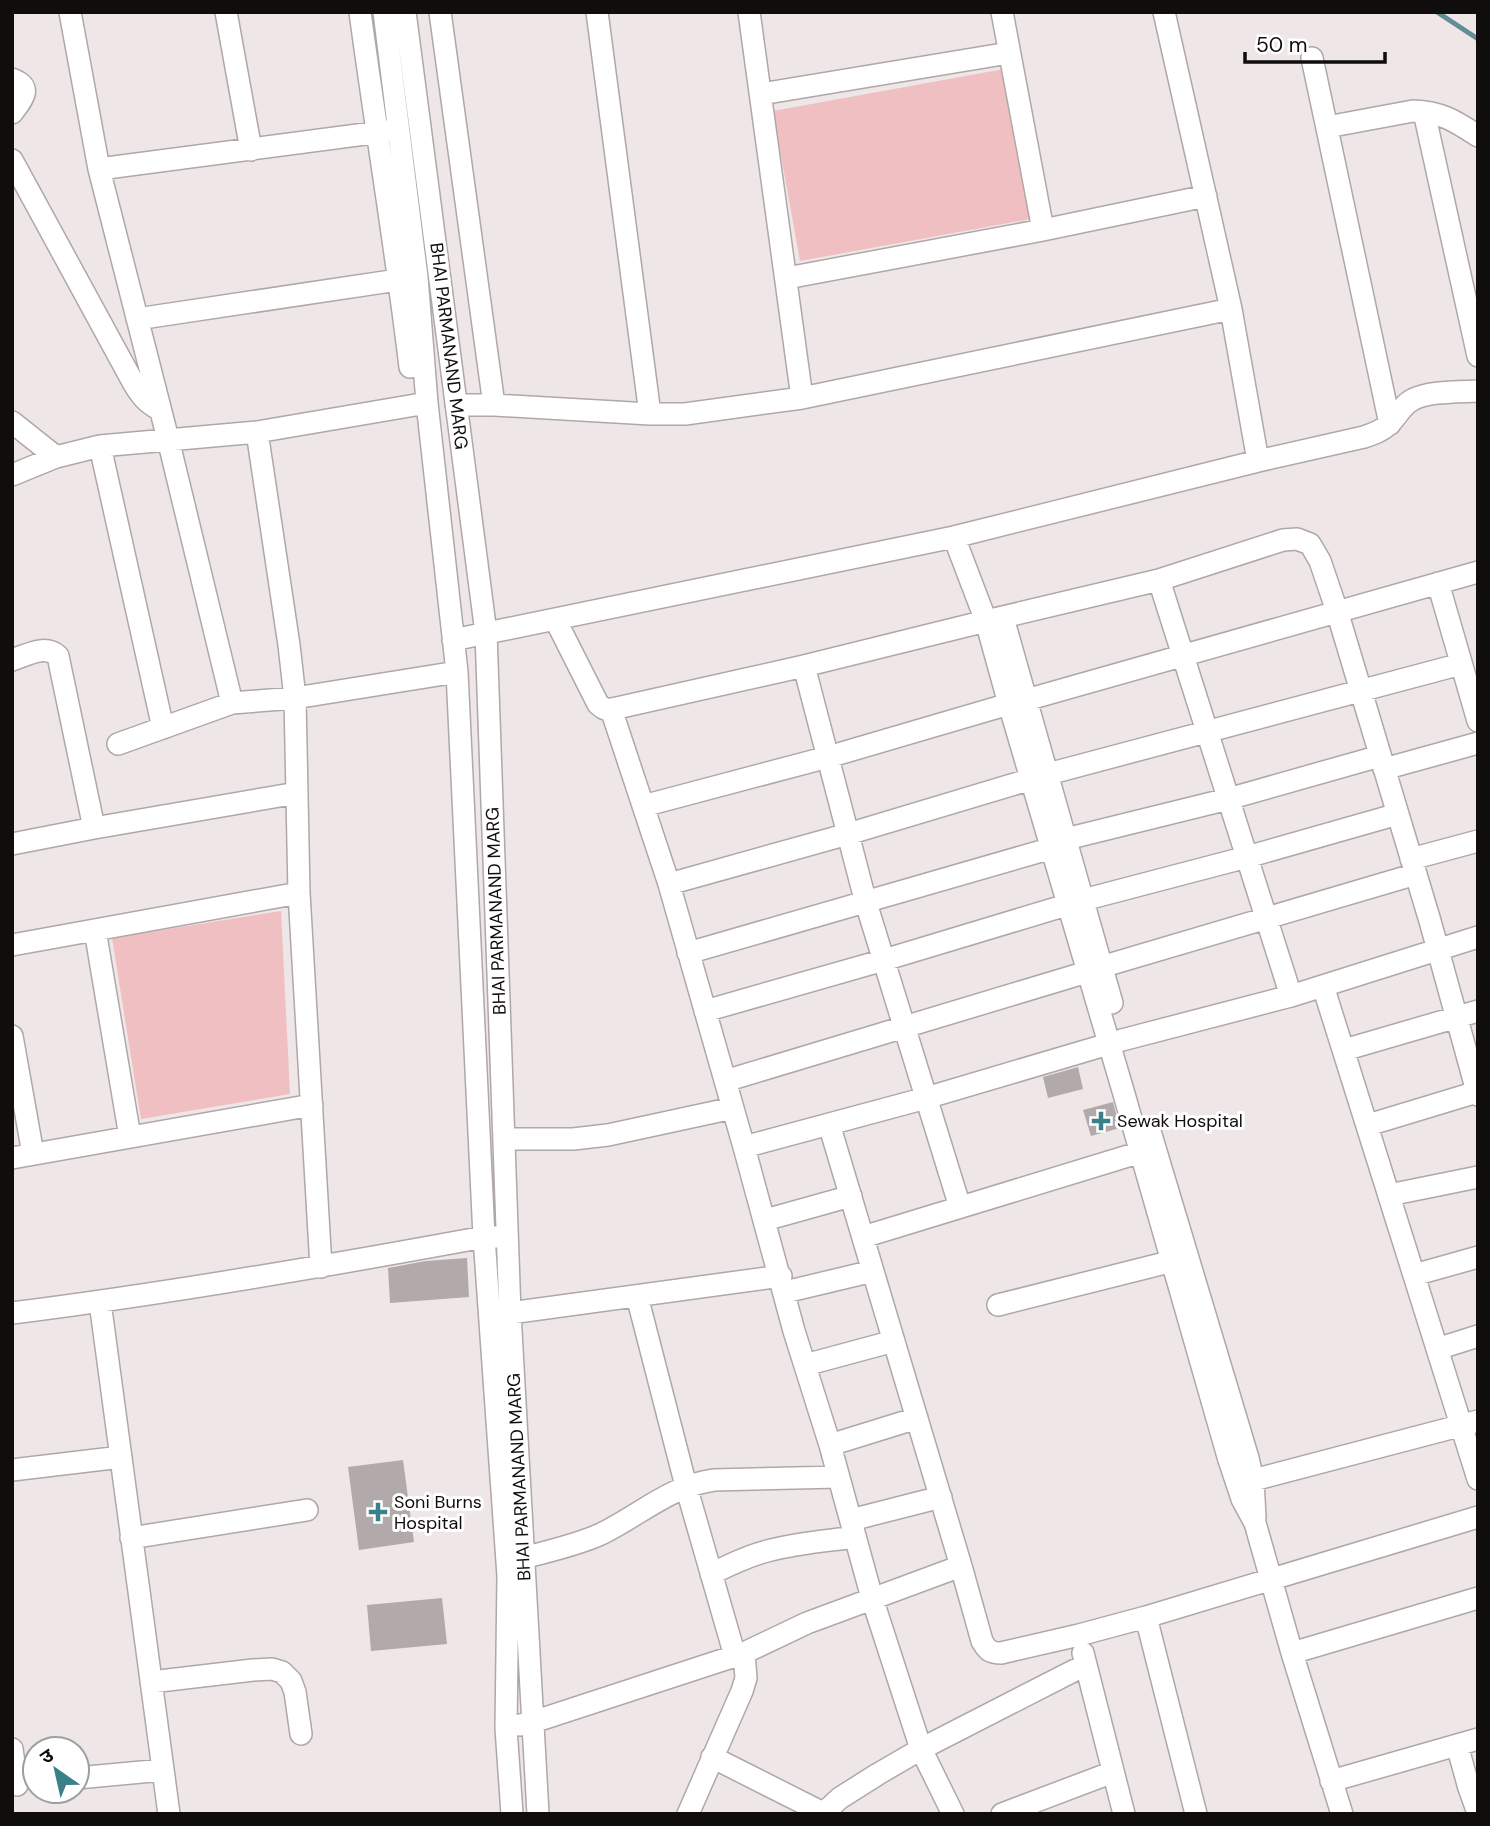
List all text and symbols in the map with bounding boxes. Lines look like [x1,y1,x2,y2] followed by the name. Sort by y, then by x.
[1245,21,1385,65] scale bar
[1256,31,1307,59] text: 50 m
[424,241,474,451] street label: BHAI PARMANAND MARG
[480,807,512,1015] street label: BHAI PARMANAND MARG
[1117,1109,1243,1133] place label: Sewak Hospital
[1091,1111,1111,1131] marker: Sewak Hospital
[502,1372,536,1582] street label: BHAI PARMANAND MARG
[394,1490,482,1535] place label: Soni Burns Hospital
[368,1502,388,1522] marker: Soni Burns Hospital
[21,1735,91,1805] north arrow
[35,1742,59,1770] text: उ

